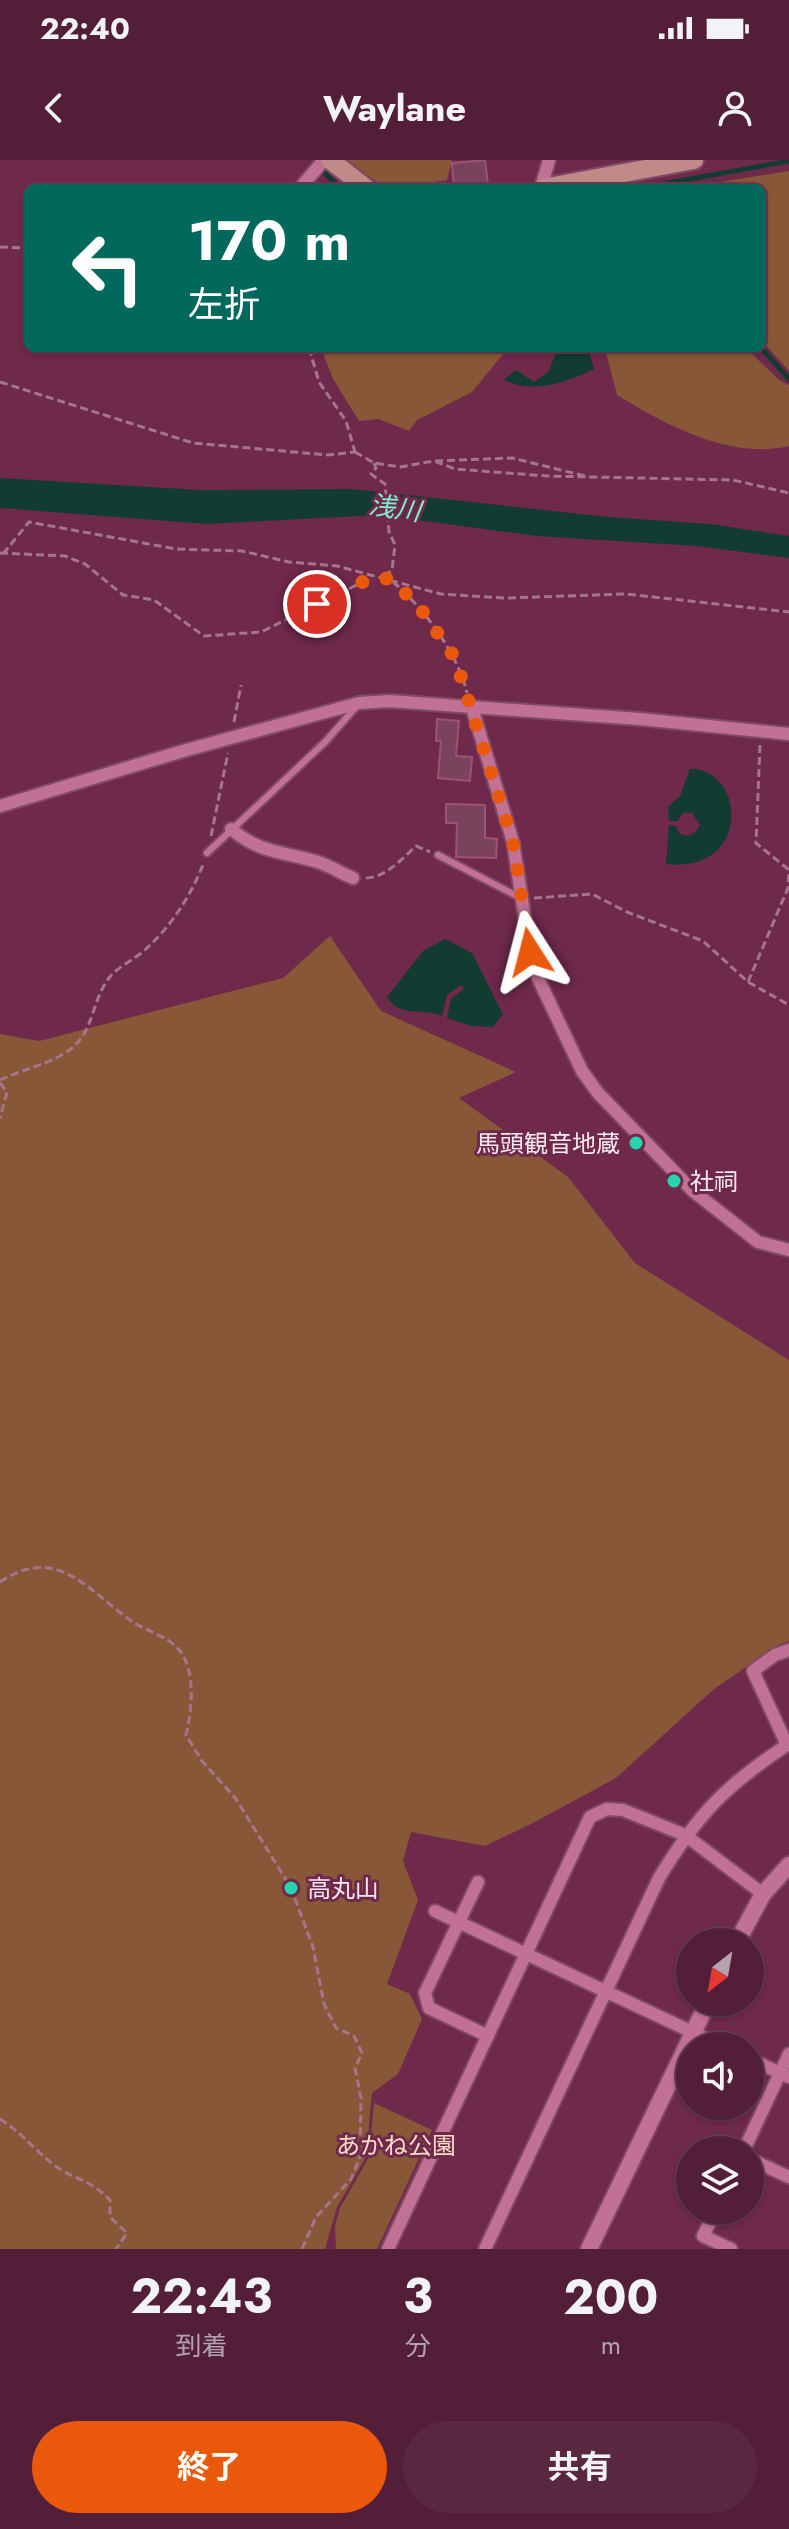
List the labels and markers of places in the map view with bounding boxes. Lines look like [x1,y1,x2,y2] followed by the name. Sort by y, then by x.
[283,570,351,638] pin
[476,1126,620,1161] place label: 馬頭観音地蔵
[627,1134,645,1152] marker: 馬頭観音地蔵
[690,1164,738,1199] place label: 社祠
[665,1172,683,1190] marker: 社祠
[307,1871,379,1906] place label: 高丸山
[282,1879,300,1897] marker: 高丸山

